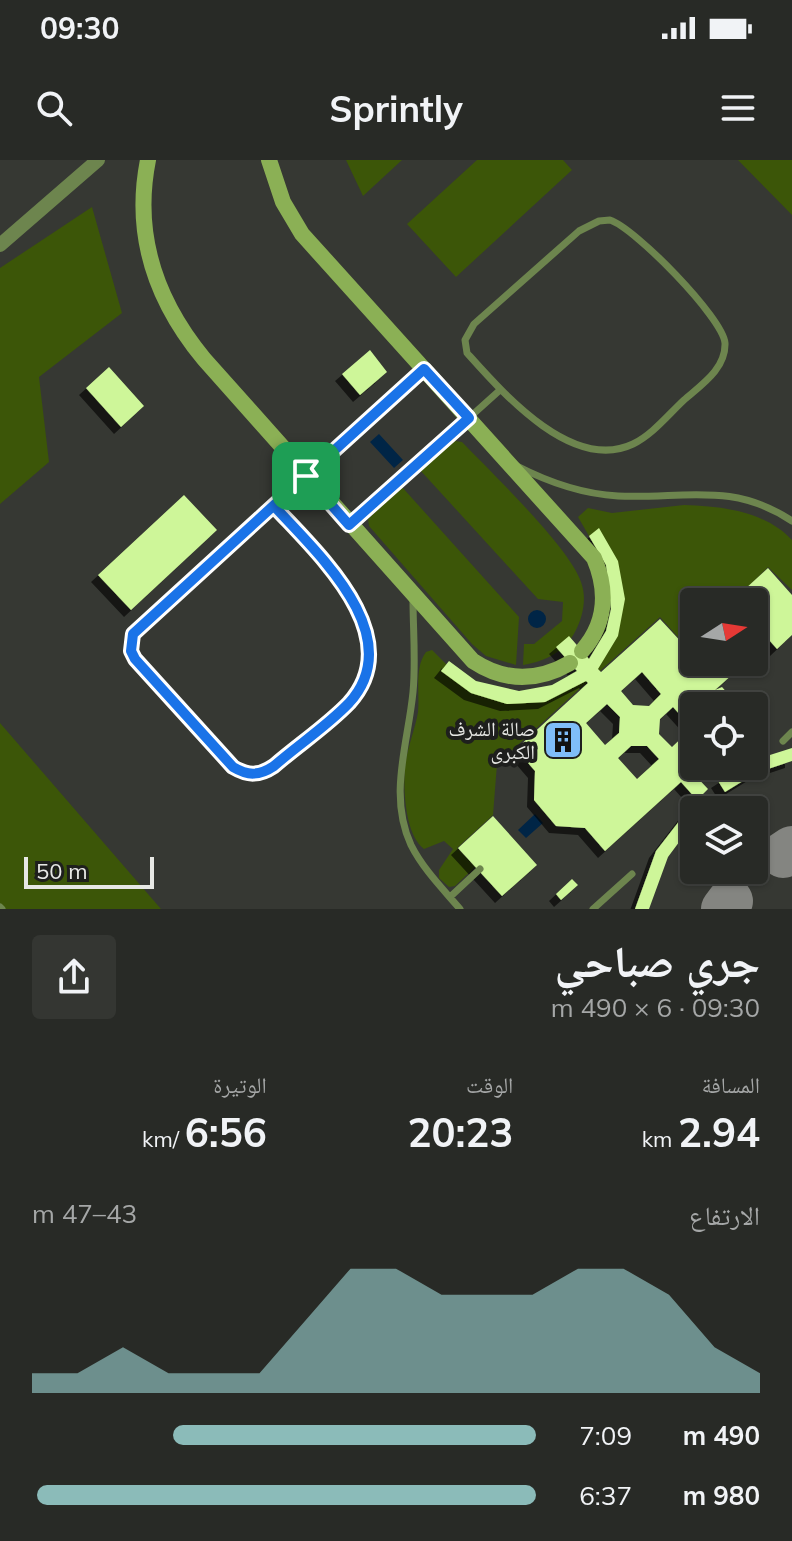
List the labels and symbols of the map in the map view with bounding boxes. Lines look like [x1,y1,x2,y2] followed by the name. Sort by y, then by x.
[272,442,340,510] pin
[680,588,768,676] north arrow
[448,716,535,764] place label: صالة الشرف الكبرى
[542,719,584,761] building icon: صالة الشرف الكبرى
[24,853,154,889] scale bar

